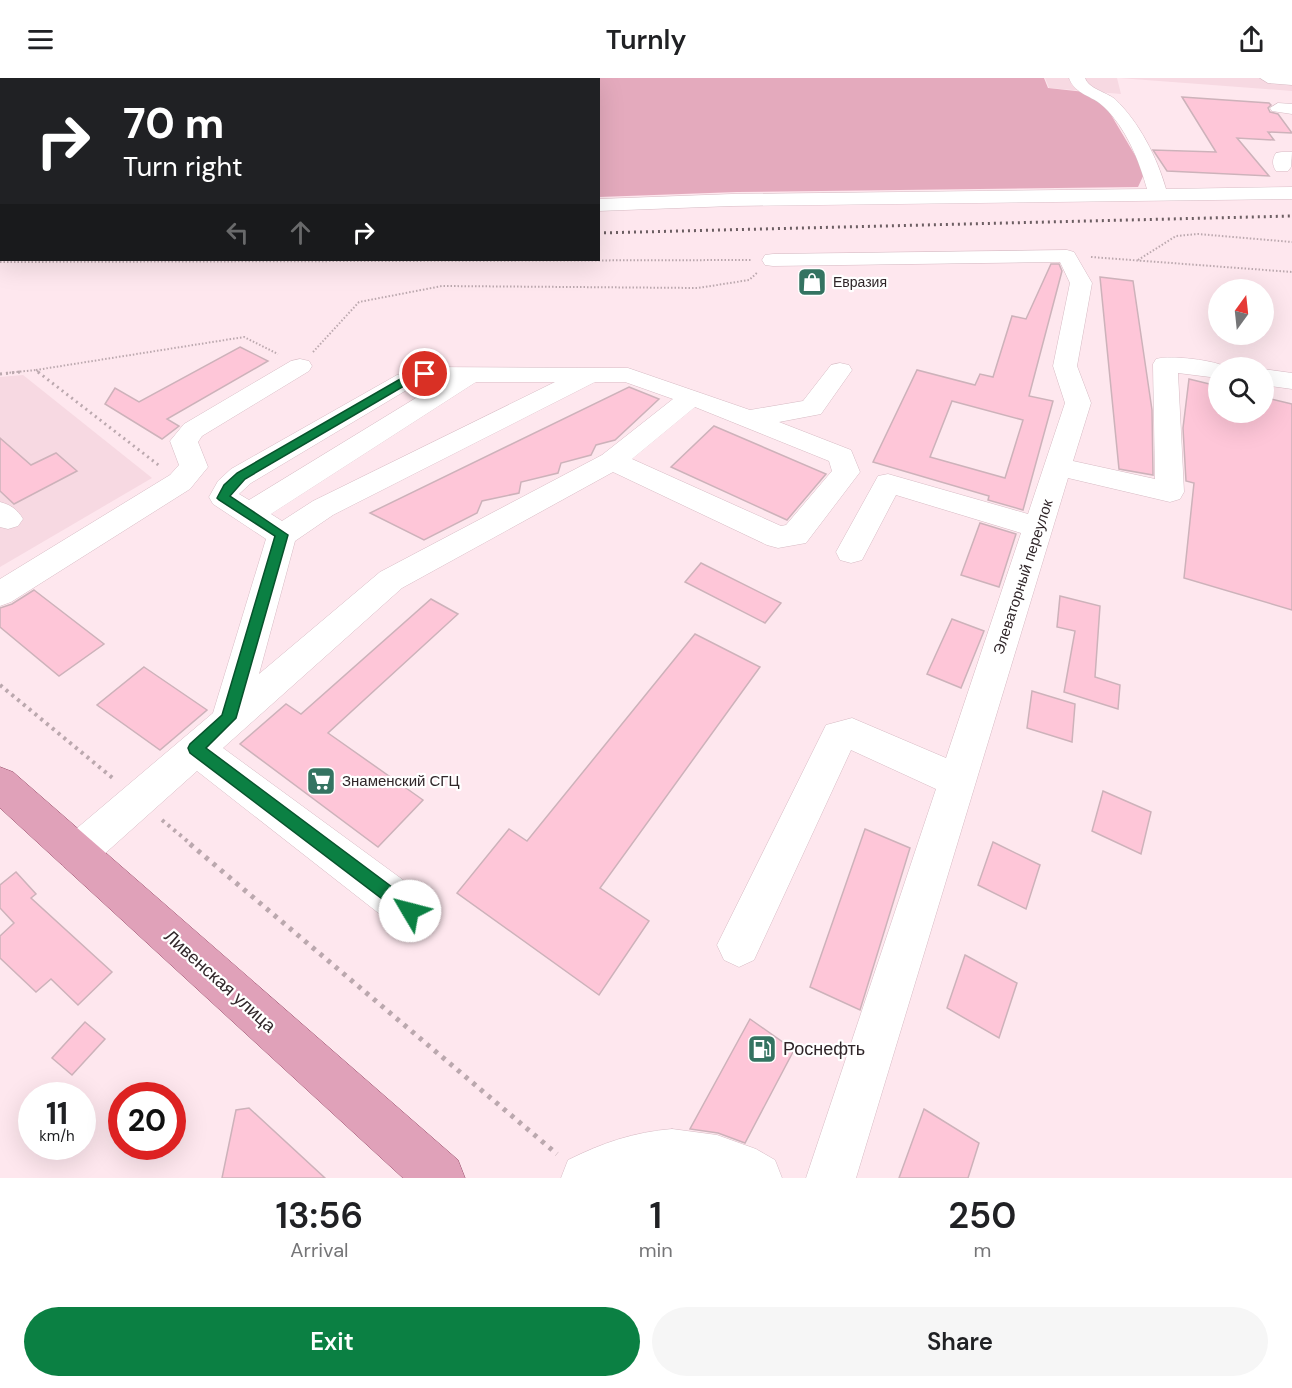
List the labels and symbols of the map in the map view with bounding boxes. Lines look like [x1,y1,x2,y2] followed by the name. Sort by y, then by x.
[796,266,828,298] shop icon: Евразия
[833,273,887,291] place label: Евразия
[1208,279,1274,345] north arrow
[399,348,450,399] pin
[988,496,1058,657] street label: Элеваторный переулок
[305,765,337,797] supermarket icon: Знаменский СГЦ
[342,771,460,791] place label: Знаменский СГЦ
[378,879,442,943] position arrow
[159,924,282,1038] street label: Ливенская улица
[746,1033,778,1065] fuel station icon: Роснефть
[783,1037,865,1061] place label: Роснефть
[108,1082,186,1160] speed limit sign: 20

